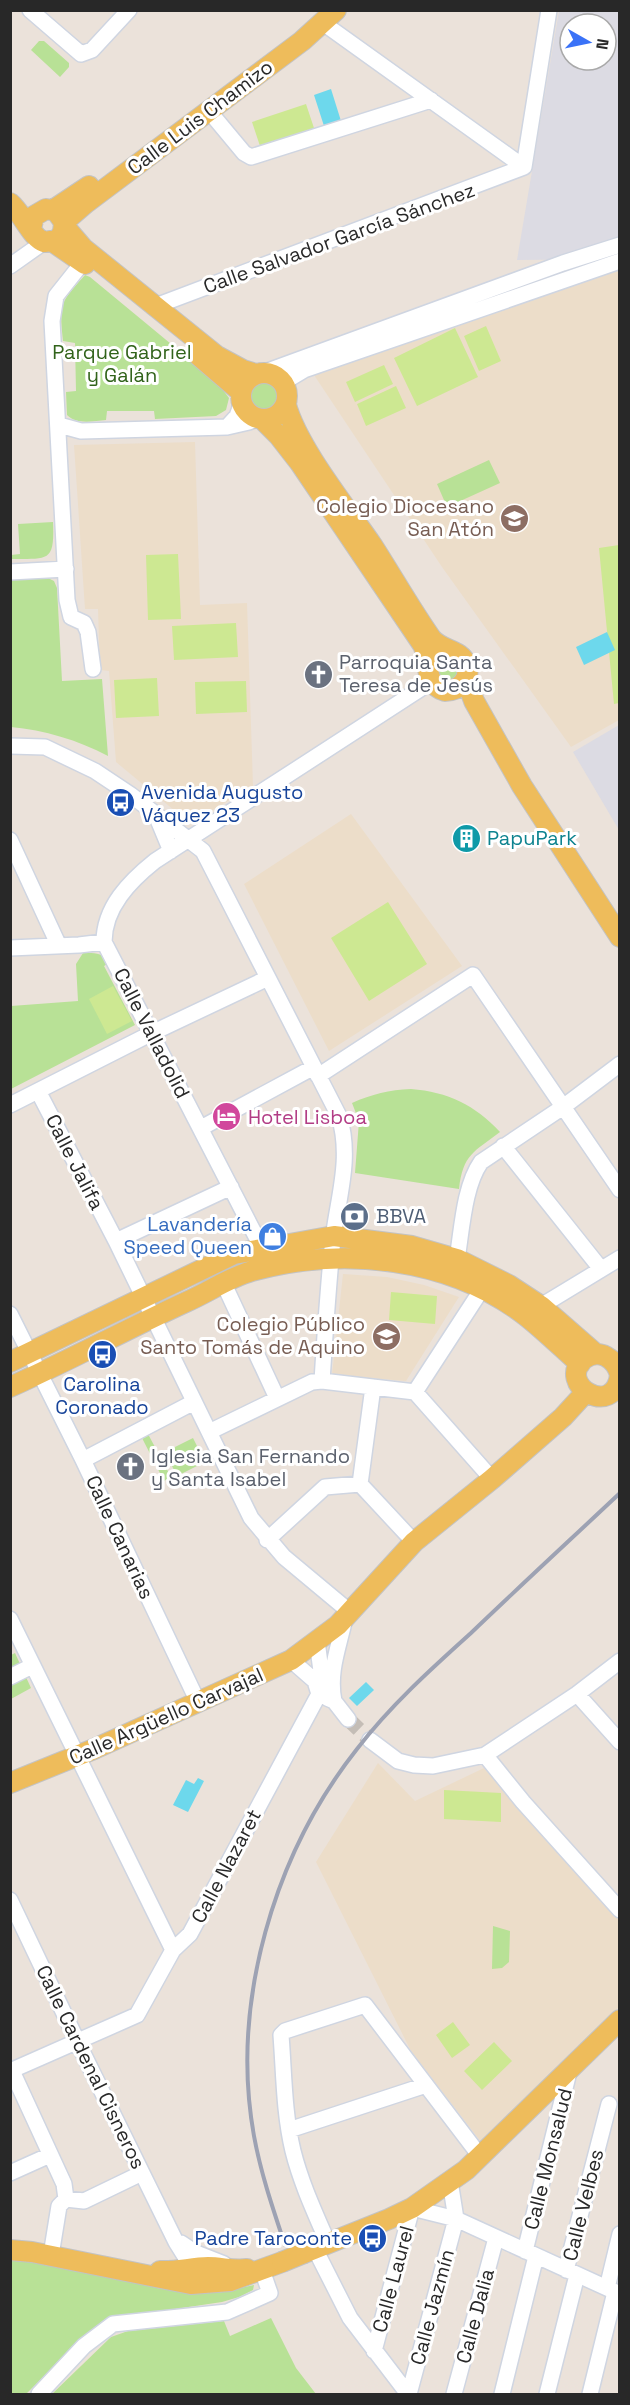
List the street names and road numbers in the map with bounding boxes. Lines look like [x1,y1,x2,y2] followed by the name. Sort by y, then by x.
[122,54,278,180] street label: Calle Luis Chamizo
[200,177,478,299] street label: Calle Salvador García Sánchez
[108,963,196,1103] street label: Calle Valladolid
[40,1110,110,1214] street label: Calle Jalifa
[80,1471,160,1603] street label: Calle Canarias
[65,1661,267,1771] street label: Calle Argüello Carvajal
[185,1804,267,1928] street label: Calle Nazaret
[30,1961,152,2173] street label: Calle Cardenal Cisneros
[518,2085,578,2233] street label: Calle Monsalud
[557,2146,609,2264] street label: Calle Velbes
[366,2223,420,2335] street label: Calle Laurel
[404,2246,460,2368] street label: Calle Jazmín
[450,2266,500,2366] street label: Calle Dalia

